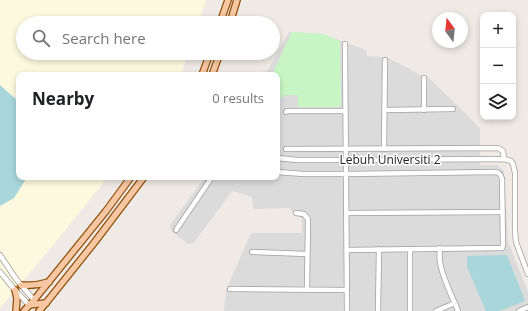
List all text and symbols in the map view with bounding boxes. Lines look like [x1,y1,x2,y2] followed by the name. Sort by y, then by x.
[432,12,468,48] north arrow
[480,12,516,120] map controls
[480,12,516,48] button: +
[16,16,280,60] search box
[30,27,52,49] icon: search
[62,28,146,48] text: Search here
[480,48,516,84] button: −
[480,84,516,120] button: layers
[32,87,94,110] text: Nearby
[212,89,264,107] text: 0 results
[340,151,441,168] street label: Lebuh Universiti 2

